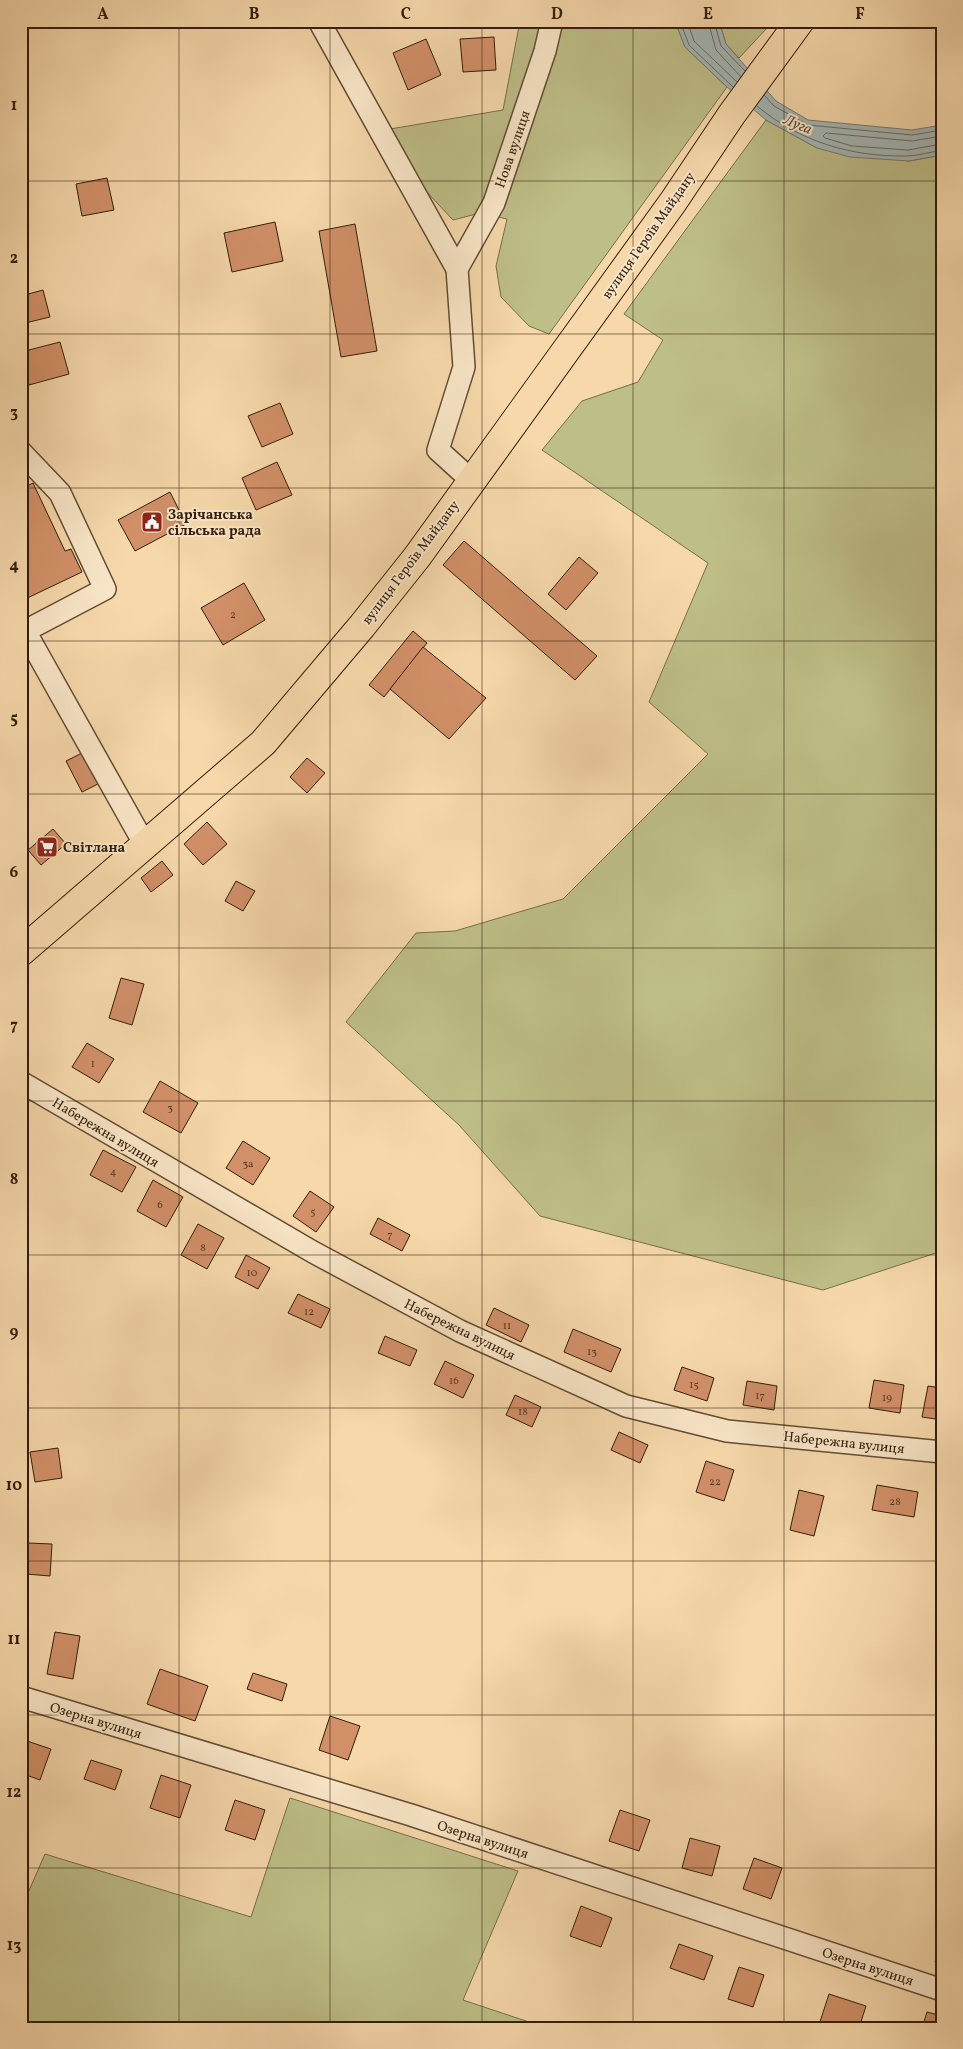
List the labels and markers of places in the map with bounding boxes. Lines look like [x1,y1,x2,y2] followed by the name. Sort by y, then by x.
[168,506,262,541] place label: Зарічанська сільська рада
[140,510,164,534] public building icon: Зарічанська сільська рада
[35,835,59,859] supermarket icon: Світлана
[63,839,126,858] place label: Світлана

